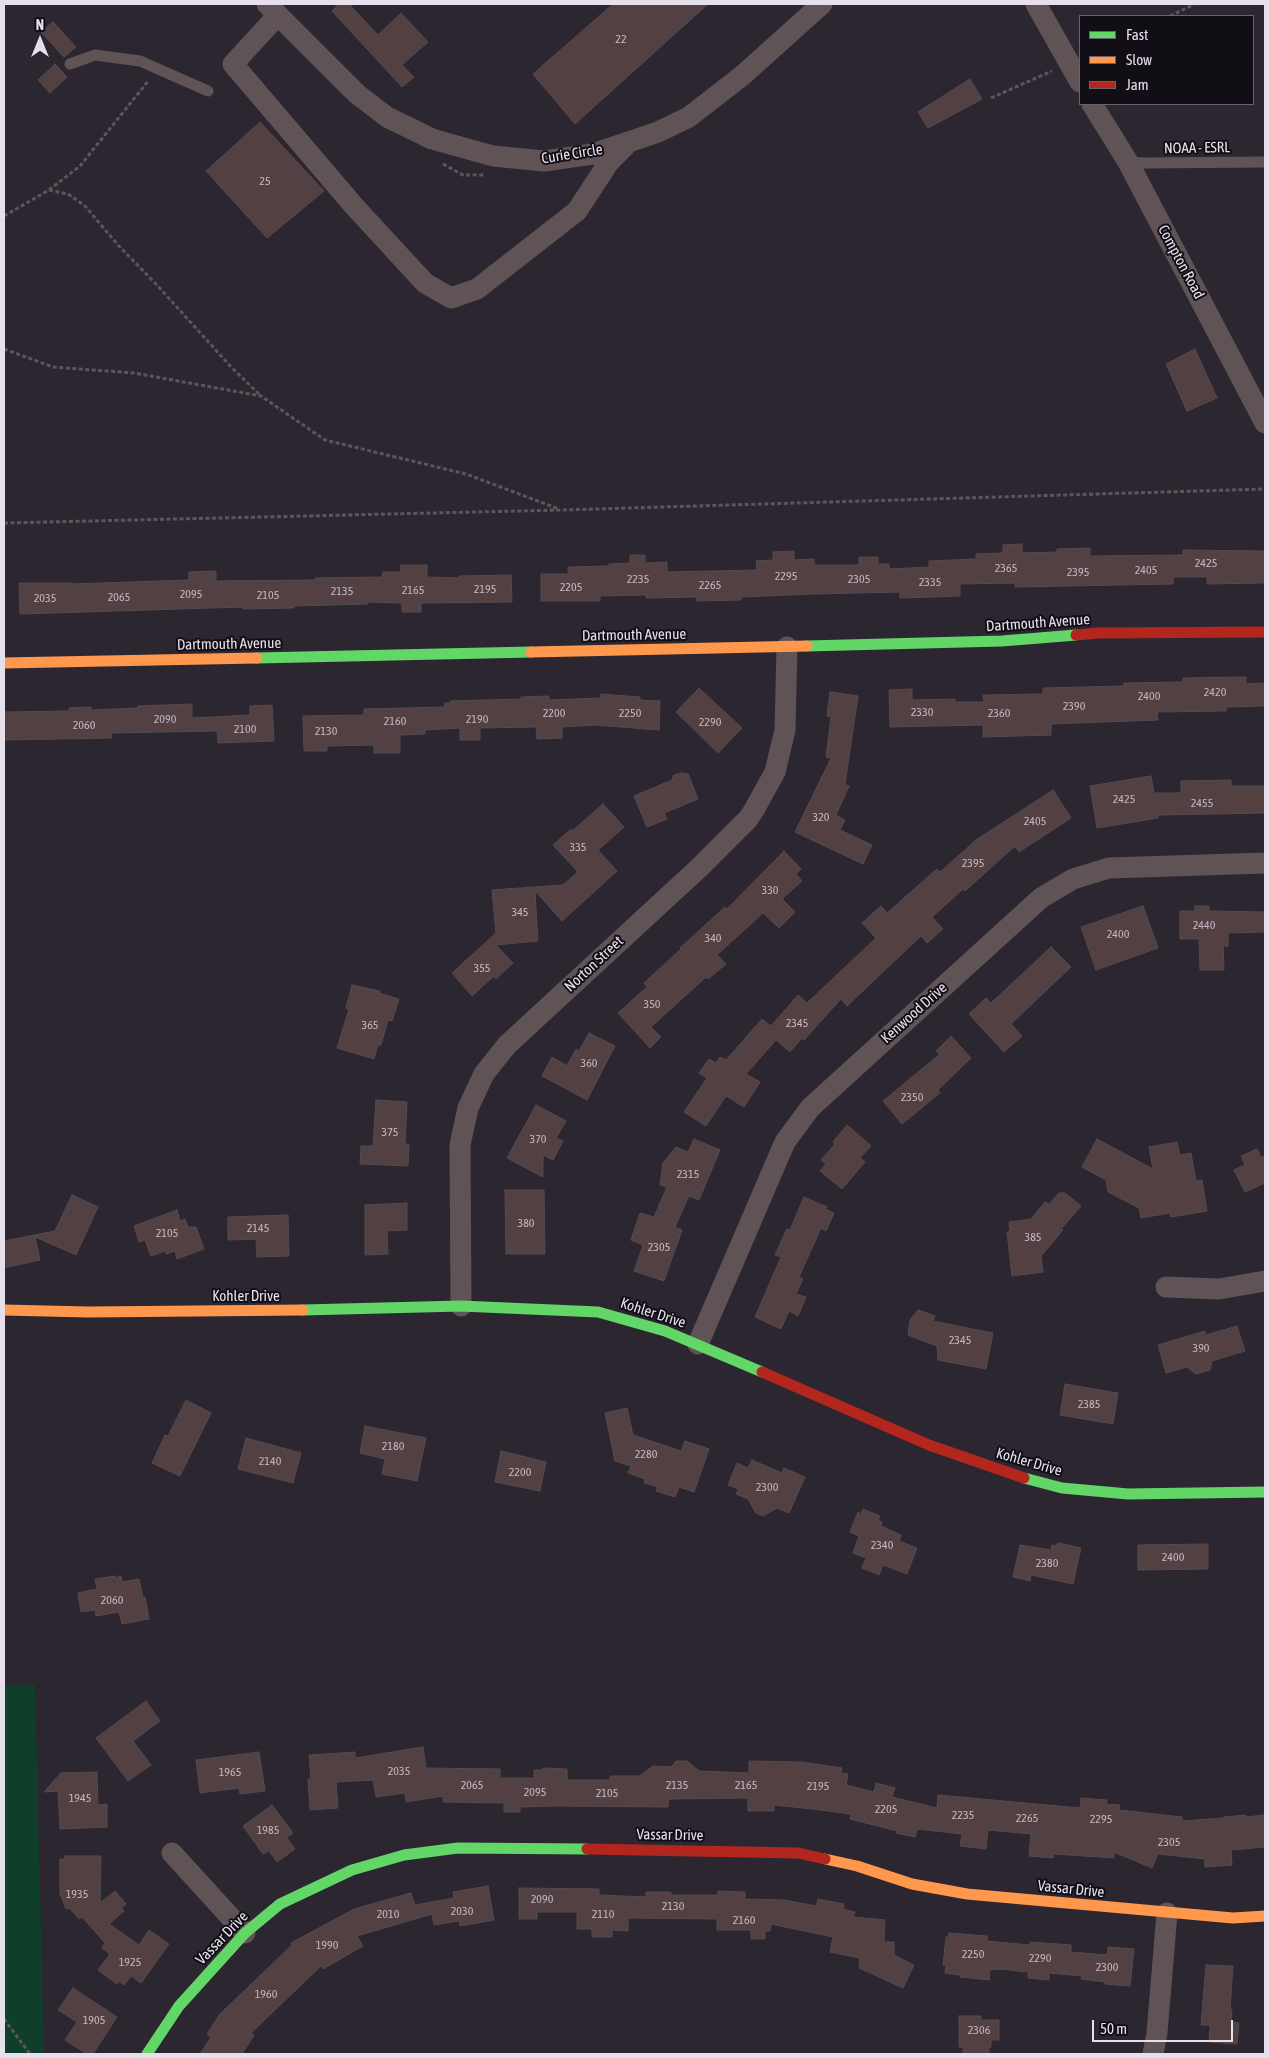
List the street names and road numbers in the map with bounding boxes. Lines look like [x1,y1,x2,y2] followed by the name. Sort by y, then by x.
[1164,138,1230,158] street label: NOAA - ESRL
[540,140,604,168] street label: Curie Circle
[1154,222,1208,302] street label: Compton Road
[985,610,1091,636] street label: Dartmouth Avenue
[582,625,686,645] street label: Dartmouth Avenue
[177,634,281,654] street label: Dartmouth Avenue
[561,932,627,996] street label: Norton Street
[877,979,951,1047] street label: Kenwood Drive
[212,1287,280,1305] street label: Kohler Drive
[618,1294,688,1332] street label: Kohler Drive
[994,1444,1064,1480] street label: Kohler Drive
[636,1825,704,1845] street label: Vassar Drive
[1037,1877,1105,1901] street label: Vassar Drive
[192,1908,252,1968] street label: Vassar Drive

